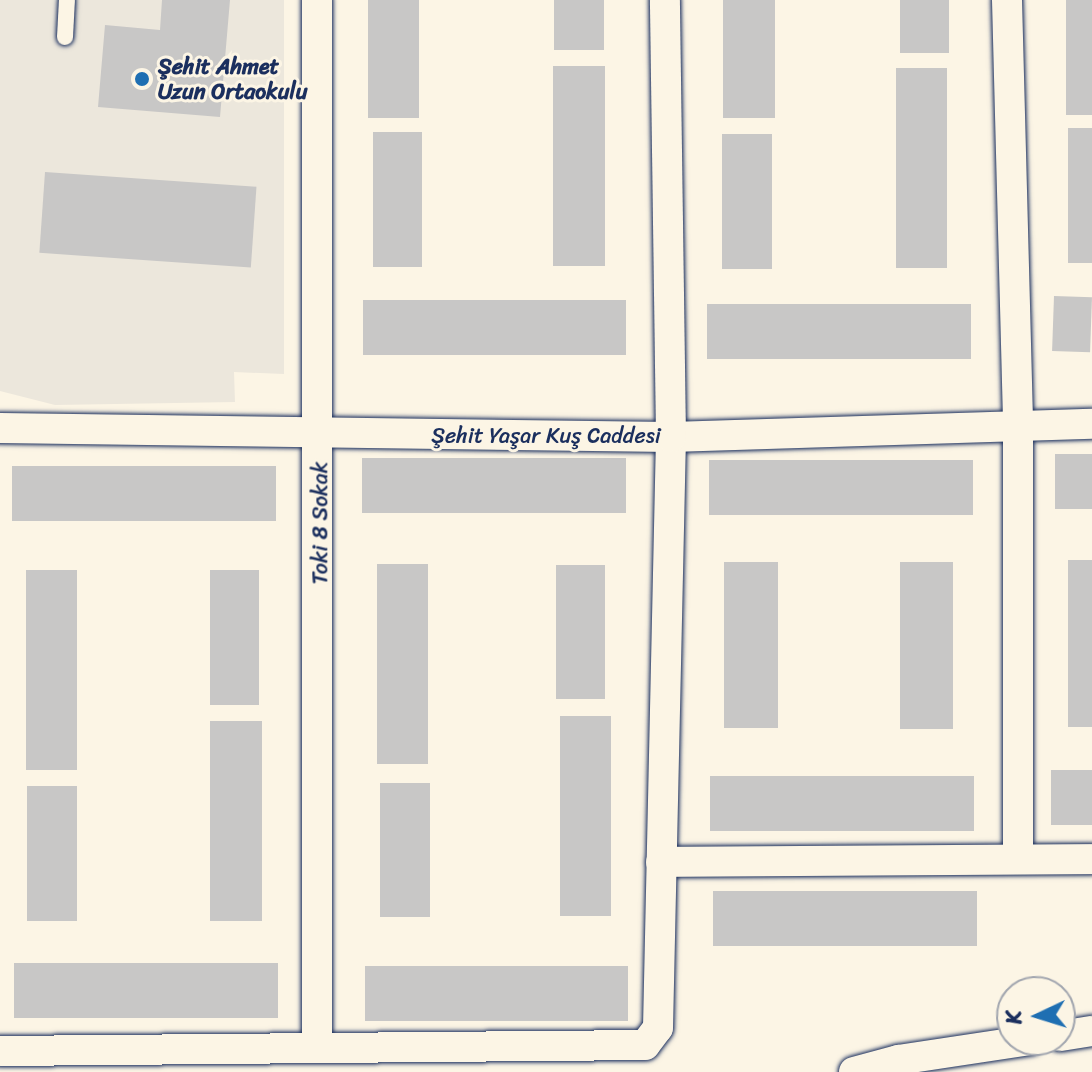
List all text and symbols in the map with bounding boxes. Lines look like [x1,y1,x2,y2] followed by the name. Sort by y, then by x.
[158,53,308,104] place label: Şehit Ahmet Uzun Ortaokulu
[133,70,151,88] marker: Şehit Ahmet Uzun Ortaokulu
[431,423,661,449] street label: Şehit Yaşar Kuş Caddesi
[307,461,333,585] street label: Toki 8 Sokak
[996,976,1076,1056] north arrow
[994,1010,1033,1026] text: K

